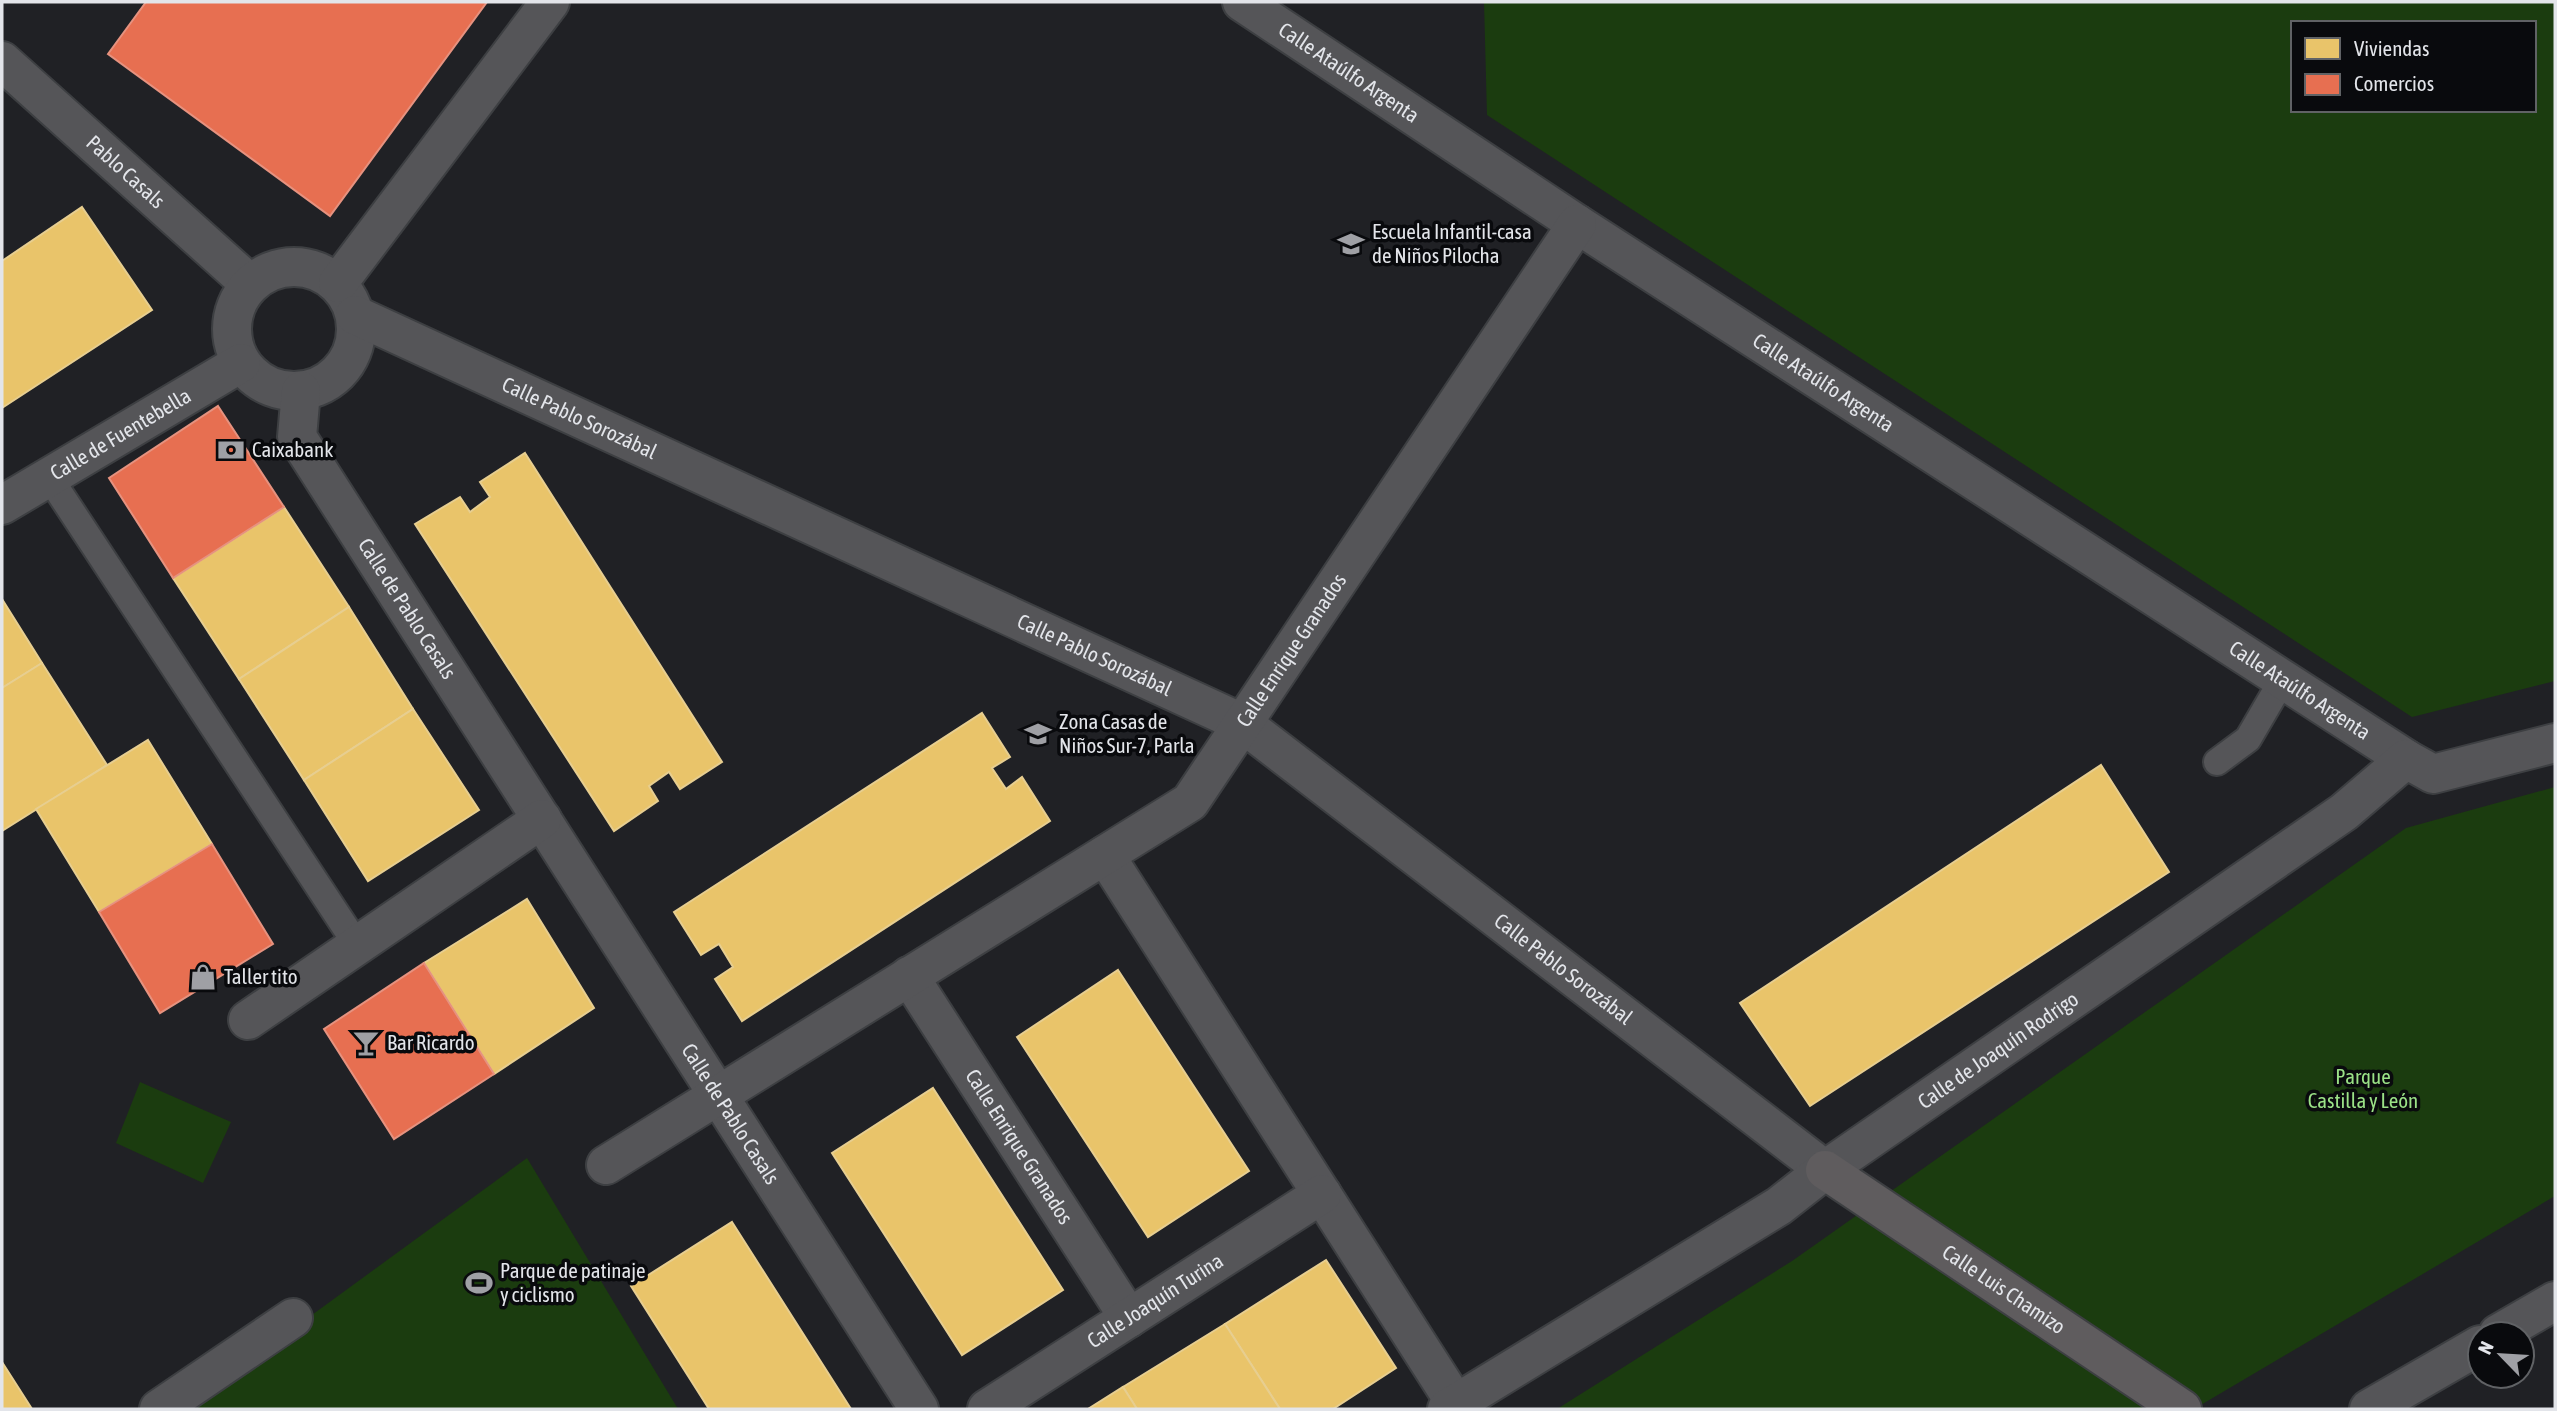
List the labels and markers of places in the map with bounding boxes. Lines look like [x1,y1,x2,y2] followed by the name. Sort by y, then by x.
[1372,219,1532,267] place label: Escuela Infantil-casa de Niños Pilocha
[1336,229,1366,259] school or university icon: Escuela Infantil-casa de Niños Pilocha
[216,435,246,465] bank icon: Caixabank
[252,437,333,461] place label: Caixabank
[1059,709,1195,757] place label: Zona Casas de Niños Sur-7, Parla
[1023,719,1053,749] school or university icon: Zona Casas de Niños Sur-7, Parla
[188,962,218,992] shop icon: Taller tito
[224,964,298,988] place label: Taller tito
[351,1028,381,1058] bar icon: Bar Ricardo
[387,1030,475,1054] place label: Bar Ricardo
[500,1258,646,1306] place label: Parque de patinaje y ciclismo
[464,1268,494,1298] sports icon: Parque de patinaje y ciclismo

